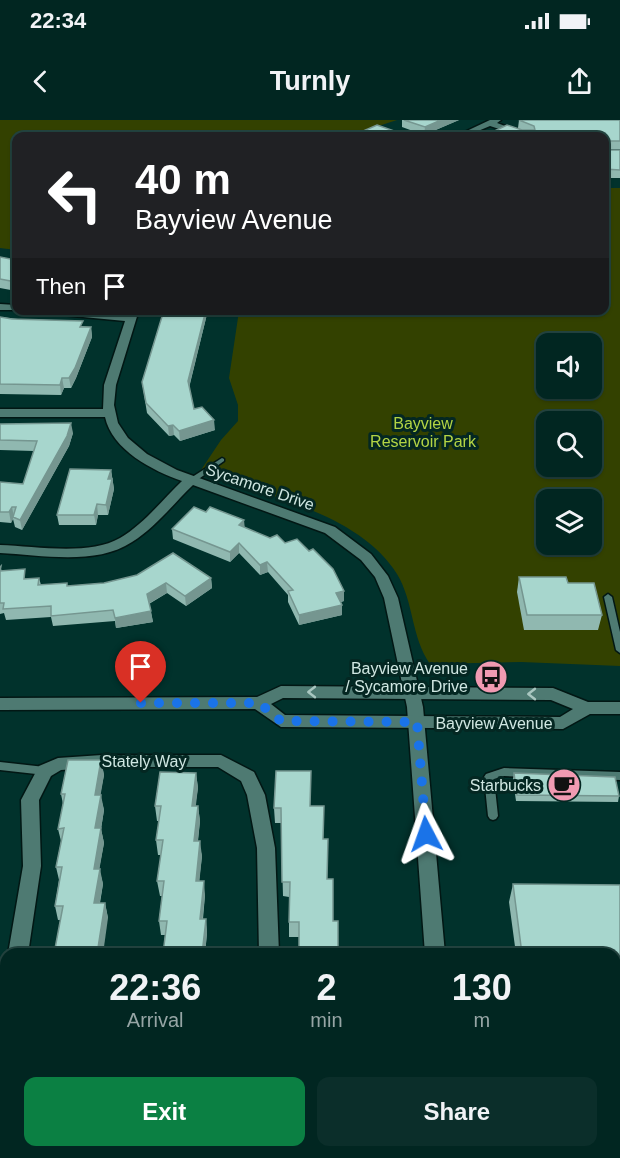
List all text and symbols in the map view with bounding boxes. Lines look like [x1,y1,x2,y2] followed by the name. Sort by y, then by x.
[30,8,86,33] text: 22:34
[24,65,57,98] icon: back
[563,65,596,98] icon: share
[270,66,350,96] text: Turnly
[36,156,114,234] icon: left
[135,156,231,203] text: 40 m
[135,205,333,235] text: Bayview Avenue
[98,270,131,303] icon: arrive
[36,274,86,299] text: Then
[536,333,602,555] map controls
[536,333,602,399] button: sound
[536,411,602,477] button: search
[370,415,477,450] park label: Bayview Reservoir Park
[203,460,317,514] street label: Sycamore Drive
[536,489,602,555] button: layers
[115,641,166,703] pin
[124,650,157,683] icon: arrive
[473,659,509,695] bus stop icon: Bayview Avenue / Sycamore Drive
[345,660,468,695] place label: Bayview Avenue / Sycamore Drive
[308,686,317,698] one-way arrow
[527,688,536,700] one-way arrow
[435,715,553,732] street label: Bayview Avenue
[102,753,186,770] street label: Stately Way
[546,767,582,803] cafe icon: Starbucks
[470,777,541,794] place label: Starbucks
[394,802,458,866] position arrow
[109,967,201,1008] text: 22:36
[316,967,336,1008] text: 2
[452,967,512,1008] text: 130
[127,1009,184,1031] text: Arrival
[310,1009,343,1031] text: min
[473,1009,490,1031] text: m
[24,1077,305,1146] button: Exit
[317,1077,597,1146] button: Share

